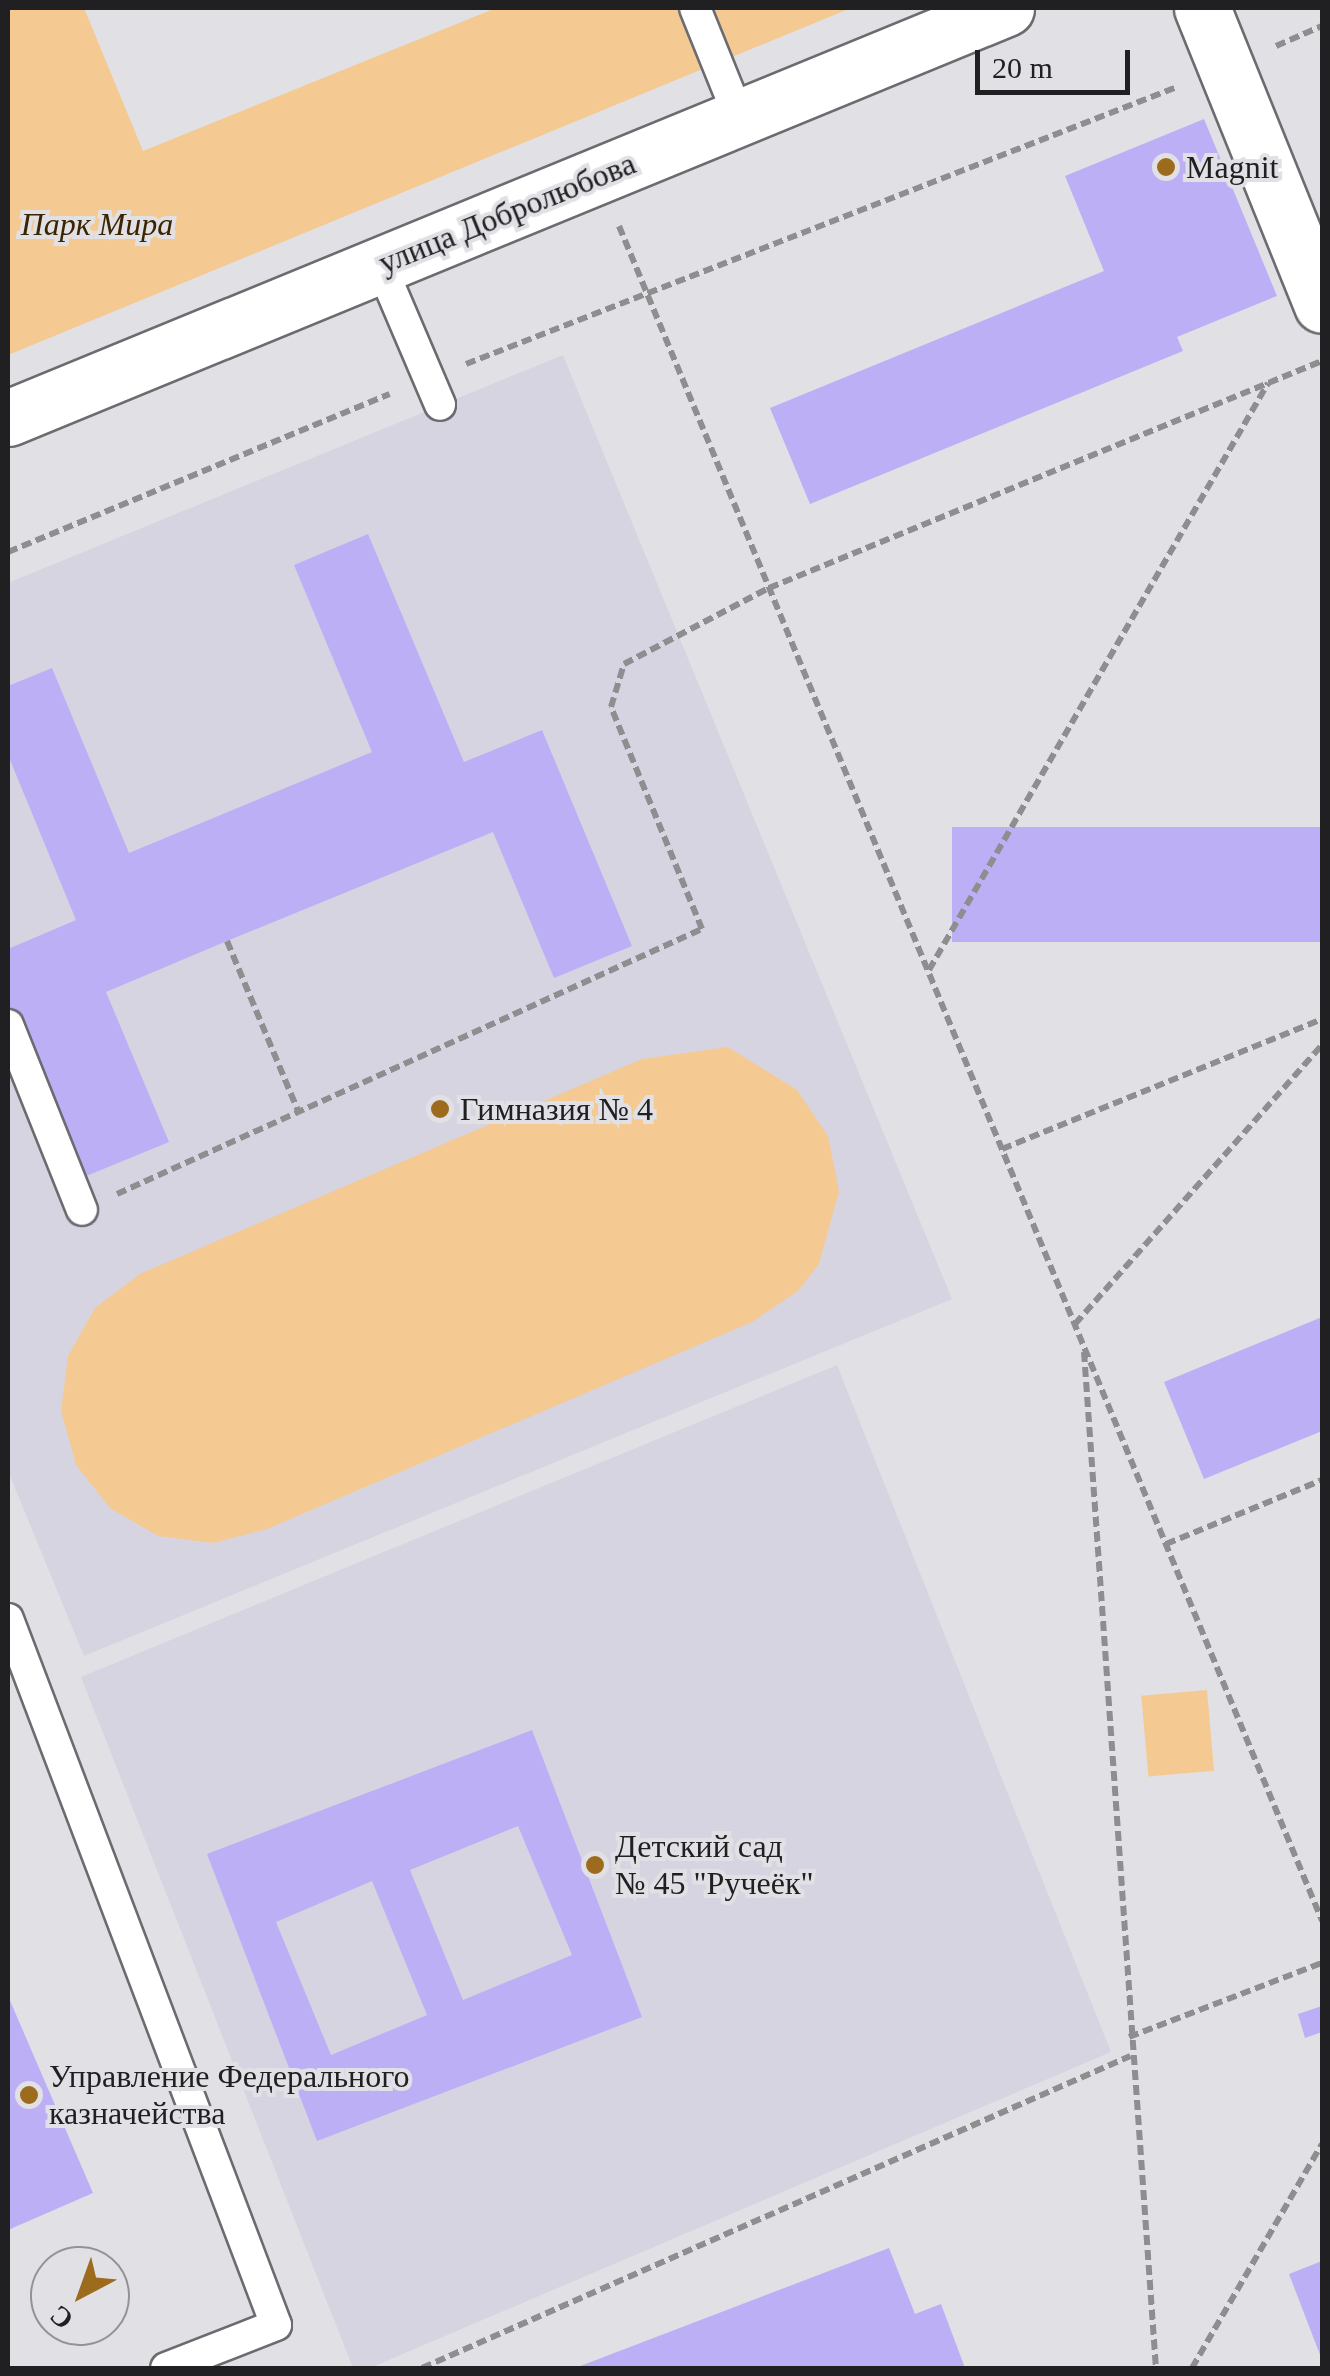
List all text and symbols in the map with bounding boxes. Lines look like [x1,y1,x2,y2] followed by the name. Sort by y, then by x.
[980,30,1135,92] scale bar
[992,51,1053,84] text: 20 m
[373,144,641,282] street label: улица Добролюбова
[1186,148,1278,186] place label: Magnit
[1155,156,1177,178] marker: Magnit
[21,205,173,243] park label: Парк Мира
[460,1090,653,1128] place label: Гимназия № 4
[429,1098,451,1120] marker: Гимназия № 4
[615,1828,814,1903] place label: Детский сад № 45 "Ручеёк"
[584,1854,606,1876] marker: Детский сад № 45 "Ручеёк"
[49,2058,410,2133] place label: Управление Федерального казначейства
[18,2084,40,2106] marker: Управление Федерального казначейства
[30,2246,130,2346] north arrow
[44,2299,79,2336] text: С

